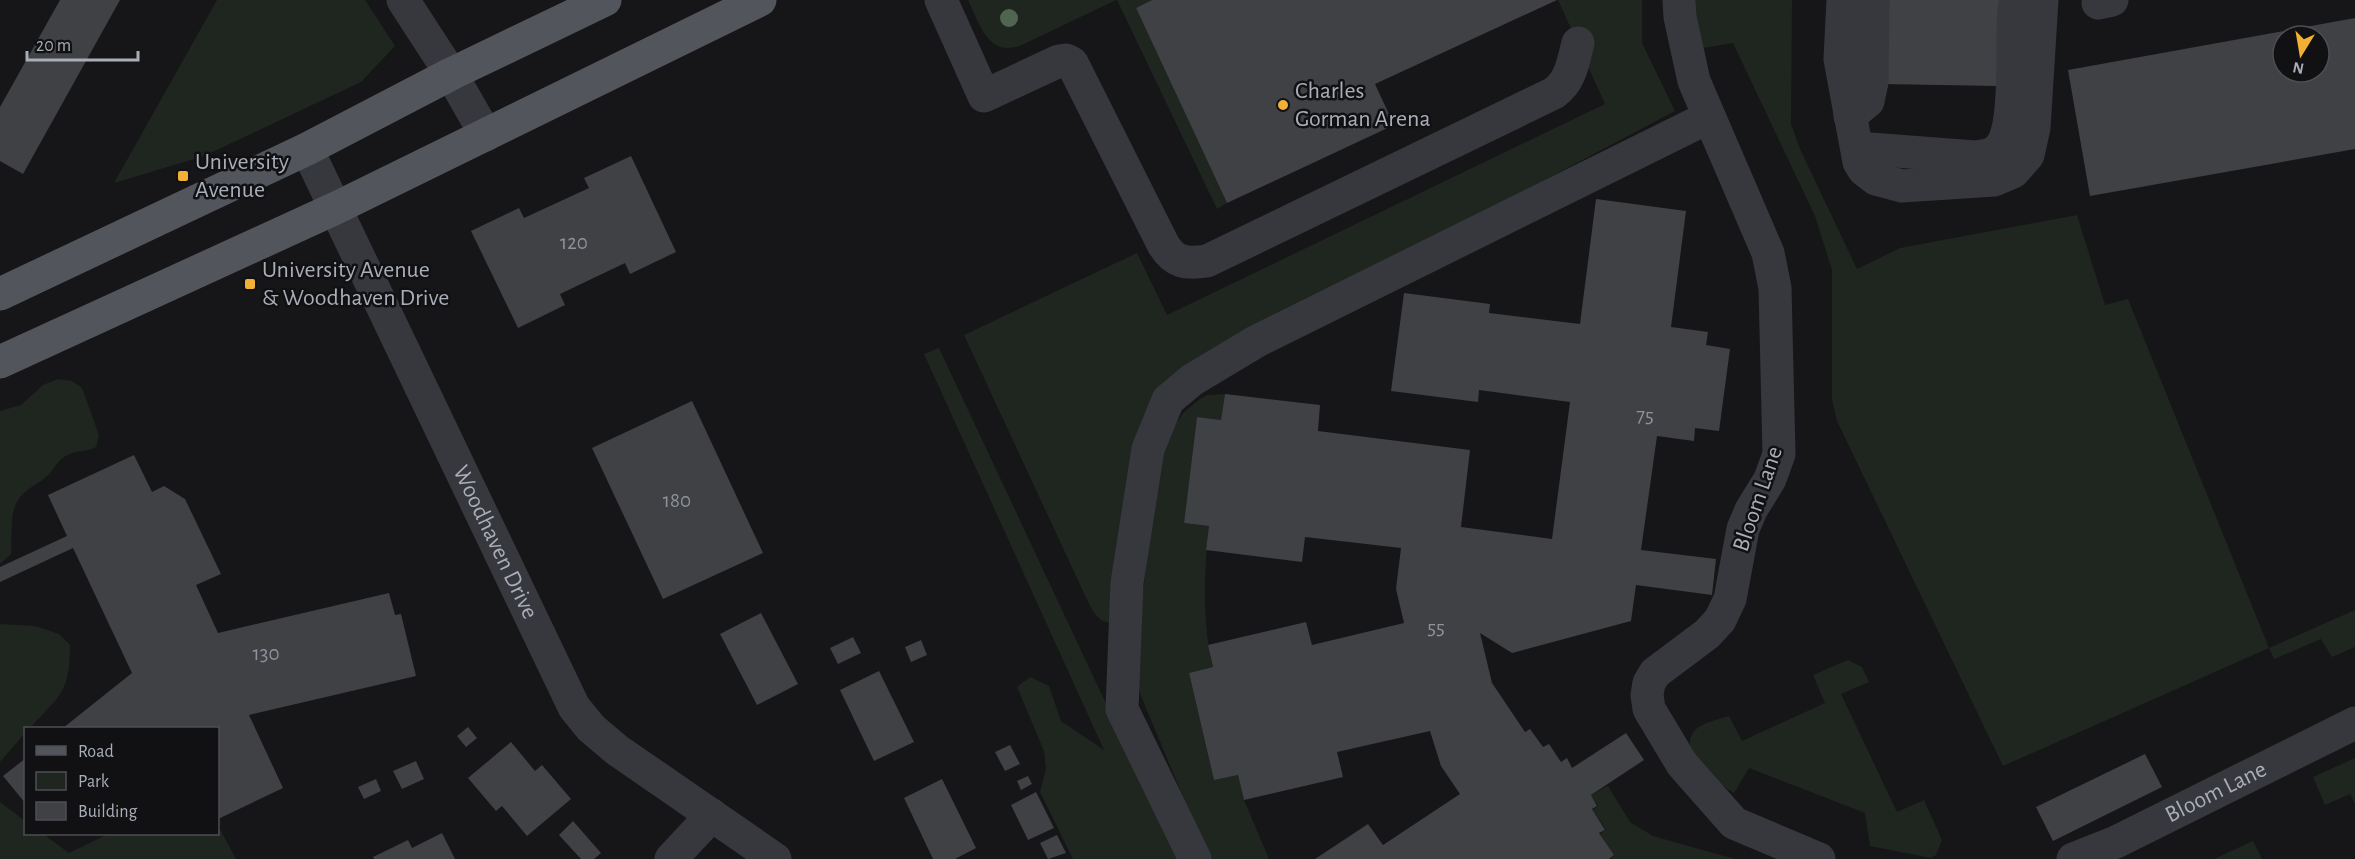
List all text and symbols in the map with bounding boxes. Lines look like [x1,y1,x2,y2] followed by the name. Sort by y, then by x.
[27,24,138,62] scale bar
[2271,24,2331,84] north arrow
[36,37,71,55] text: 20 m
[2291,59,2305,77] text: N
[1295,79,1431,131] place label: Charles Gorman Arena
[1276,98,1290,112] marker: Charles Gorman Arena
[195,150,289,202] place label: University Avenue
[176,169,190,183] marker: University Avenue
[560,232,588,253] house number: 120
[262,258,449,310] place label: University Avenue & Woodhaven Drive
[243,277,257,291] marker: University Avenue & Woodhaven Drive
[1636,405,1654,426] house number: 75
[1729,443,1787,555] street label: Bloom Lane
[448,462,542,623] street label: Woodhaven Drive
[663,490,691,511] house number: 180
[1427,617,1445,638] house number: 55
[253,643,279,664] house number: 130
[24,727,219,835] legend
[78,743,114,761] text: Road
[2162,757,2270,827] street label: Bloom Lane
[78,773,110,791] text: Park
[78,803,138,821] text: Building

